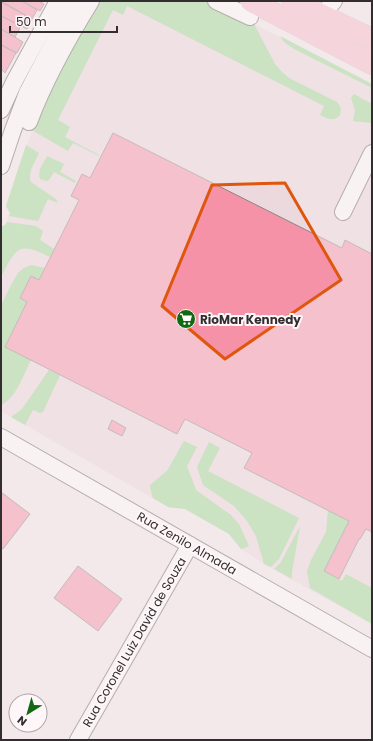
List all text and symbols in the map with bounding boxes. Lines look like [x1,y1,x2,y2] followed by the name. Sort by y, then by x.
[10,8,117,34] scale bar
[16,13,47,30] text: 50 m
[175,308,197,330] supermarket icon: RioMar Kennedy
[200,311,301,328] place label: RioMar Kennedy
[134,508,240,578] street label: Rua Zenilo Almada
[78,554,190,730] street label: Rua Coronel Luiz David de Souza
[8,693,48,733] north arrow
[14,712,30,730] text: N

